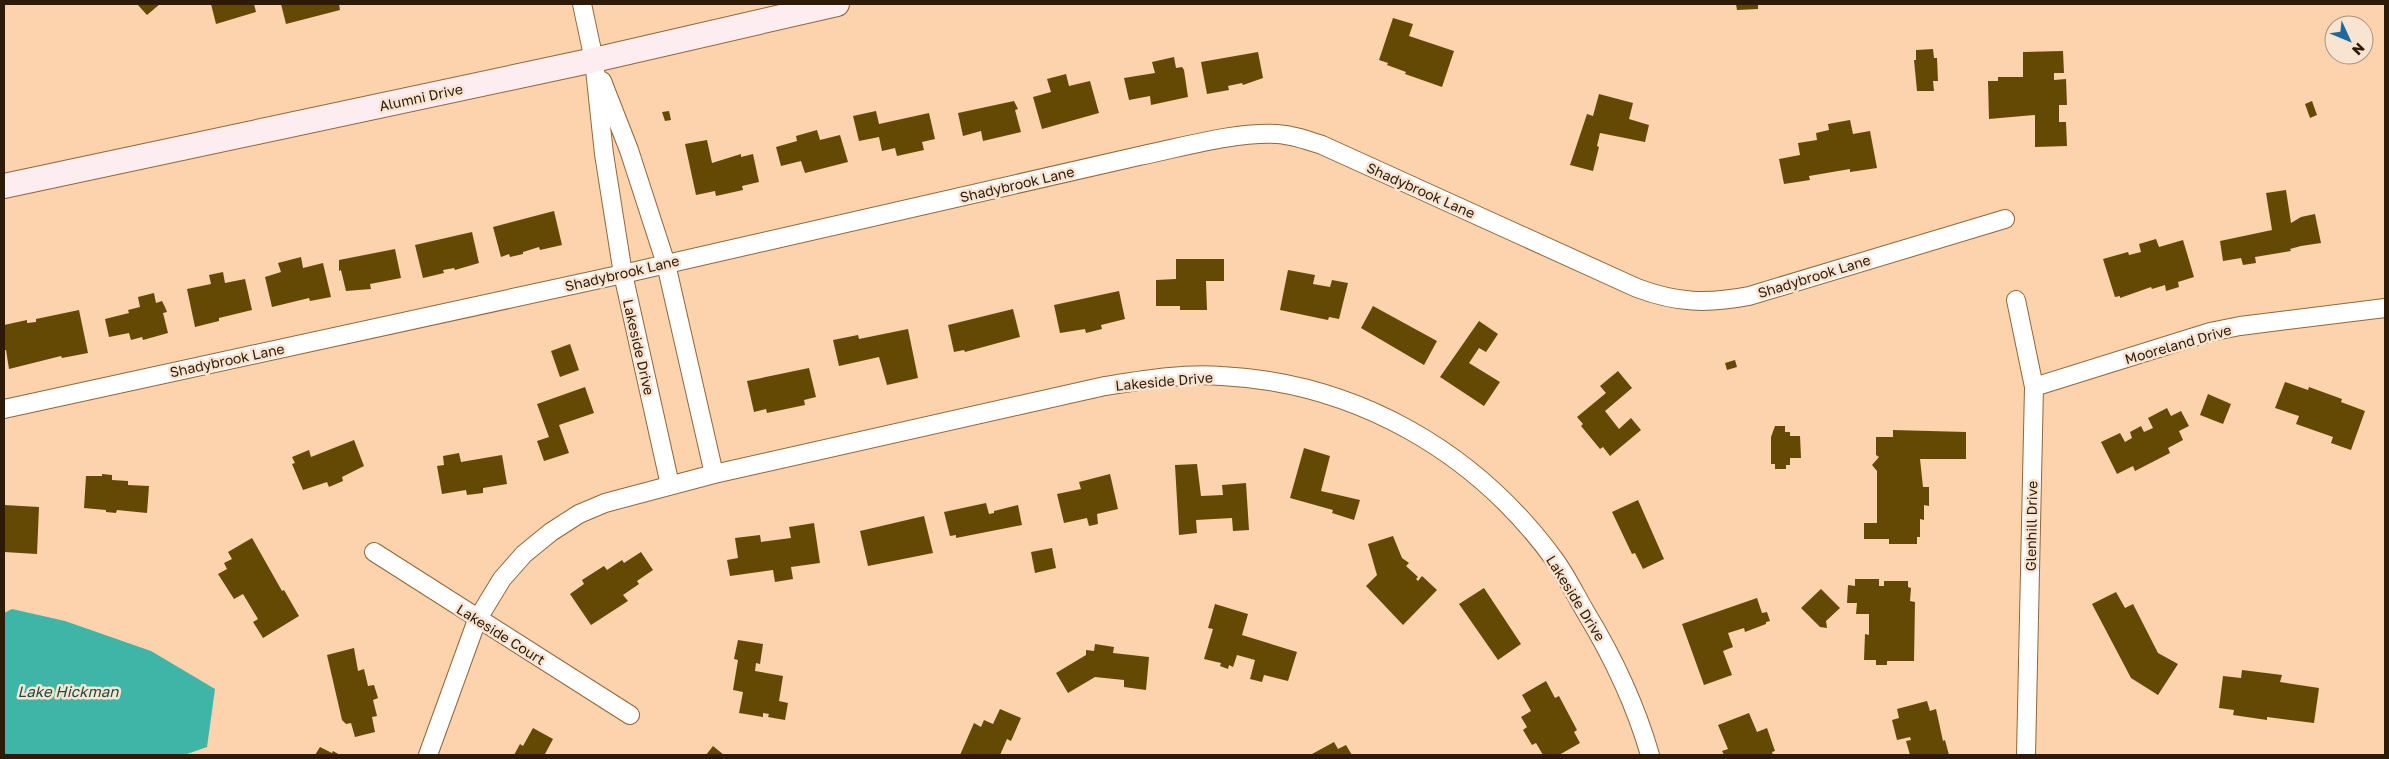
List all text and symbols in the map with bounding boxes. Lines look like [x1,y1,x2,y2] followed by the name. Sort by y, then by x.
[2324,15,2374,65] north arrow
[2349,40,2369,59] text: N
[378,80,464,114] street label: Alumni Drive
[1364,158,1478,222] street label: Shadybrook Lane
[958,163,1076,205] street label: Shadybrook Lane
[1756,251,1872,301] street label: Shadybrook Lane
[563,252,681,294] street label: Shadybrook Lane
[620,297,658,397] street label: Lakeside Drive
[2123,321,2233,367] street label: Mooreland Drive
[168,340,286,380] street label: Shadybrook Lane
[1115,368,1213,394] street label: Lakeside Drive
[2022,481,2040,571] street label: Glenhill Drive
[1543,552,1609,644] street label: Lakeside Drive
[454,600,548,668] street label: Lakeside Court
[18,682,119,700] water label: Lake Hickman

